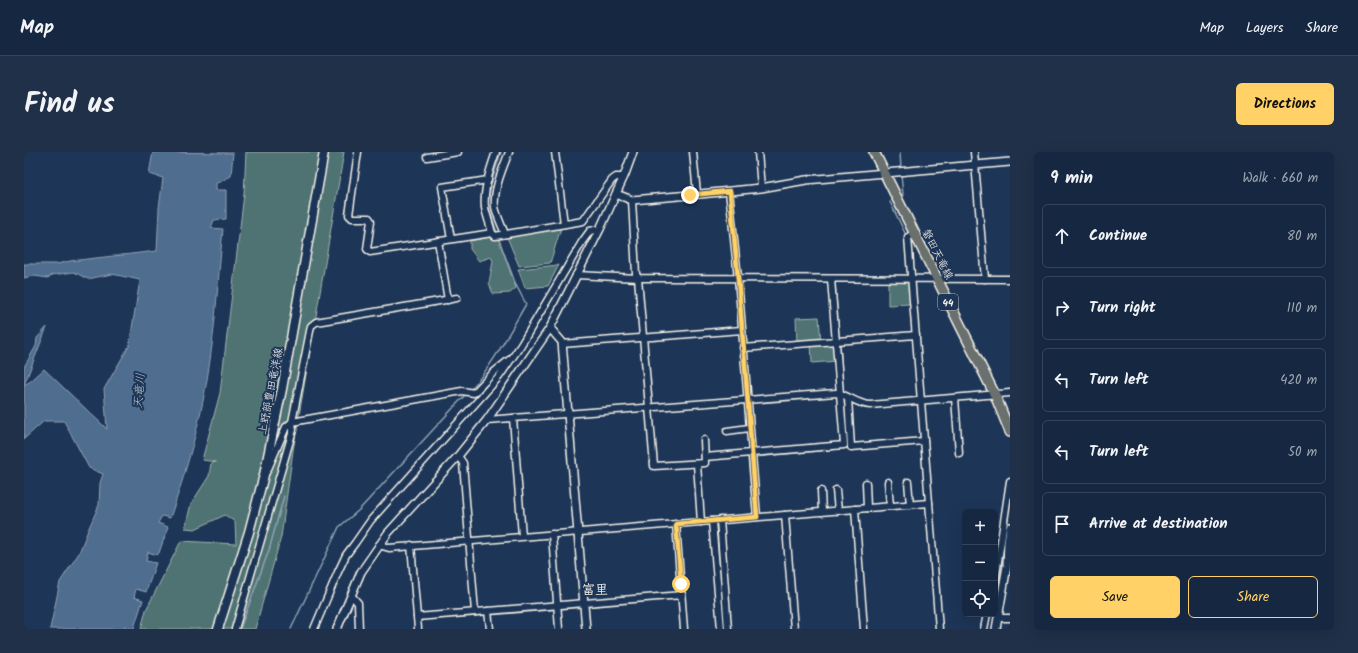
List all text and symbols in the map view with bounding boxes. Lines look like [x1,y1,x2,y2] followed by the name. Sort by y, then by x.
[20,13,54,43] text: Map
[1200,17,1224,39] text: Map
[1246,17,1284,39] text: Layers
[1306,17,1338,39] text: Share
[24,82,115,127] text: Find us
[1236,83,1334,125] button: Directions
[1050,165,1093,192] text: 9 min
[1242,168,1318,189] text: Walk · 660 m
[681,186,699,204] route end
[1089,224,1147,248] text: Continue
[1051,225,1073,247] icon: ahead
[917,226,958,283] street label: 磐田天竜線
[1287,226,1317,247] text: 80 m
[938,294,958,310] road number: 44
[1089,296,1156,320] text: Turn right
[1051,297,1073,319] icon: right
[1287,298,1317,319] text: 110 m
[254,346,288,436] street label: 上野部豊田竜洋線
[1089,368,1149,392] text: Turn left
[1051,369,1073,391] icon: left
[1280,370,1317,391] text: 420 m
[128,372,151,410] water label: 天竜川
[1089,440,1149,464] text: Turn left
[1051,441,1073,463] icon: left
[1288,442,1317,463] text: 50 m
[962,509,998,617] map controls
[962,509,998,545] button: +
[1089,512,1228,536] text: Arrive at destination
[1051,513,1073,535] icon: arrive
[962,545,998,581] button: −
[672,575,690,593] route start
[1050,576,1180,618] button: Save
[1188,576,1318,618] button: Share
[582,580,608,601] district label: 富里
[962,581,998,617] button: locate

